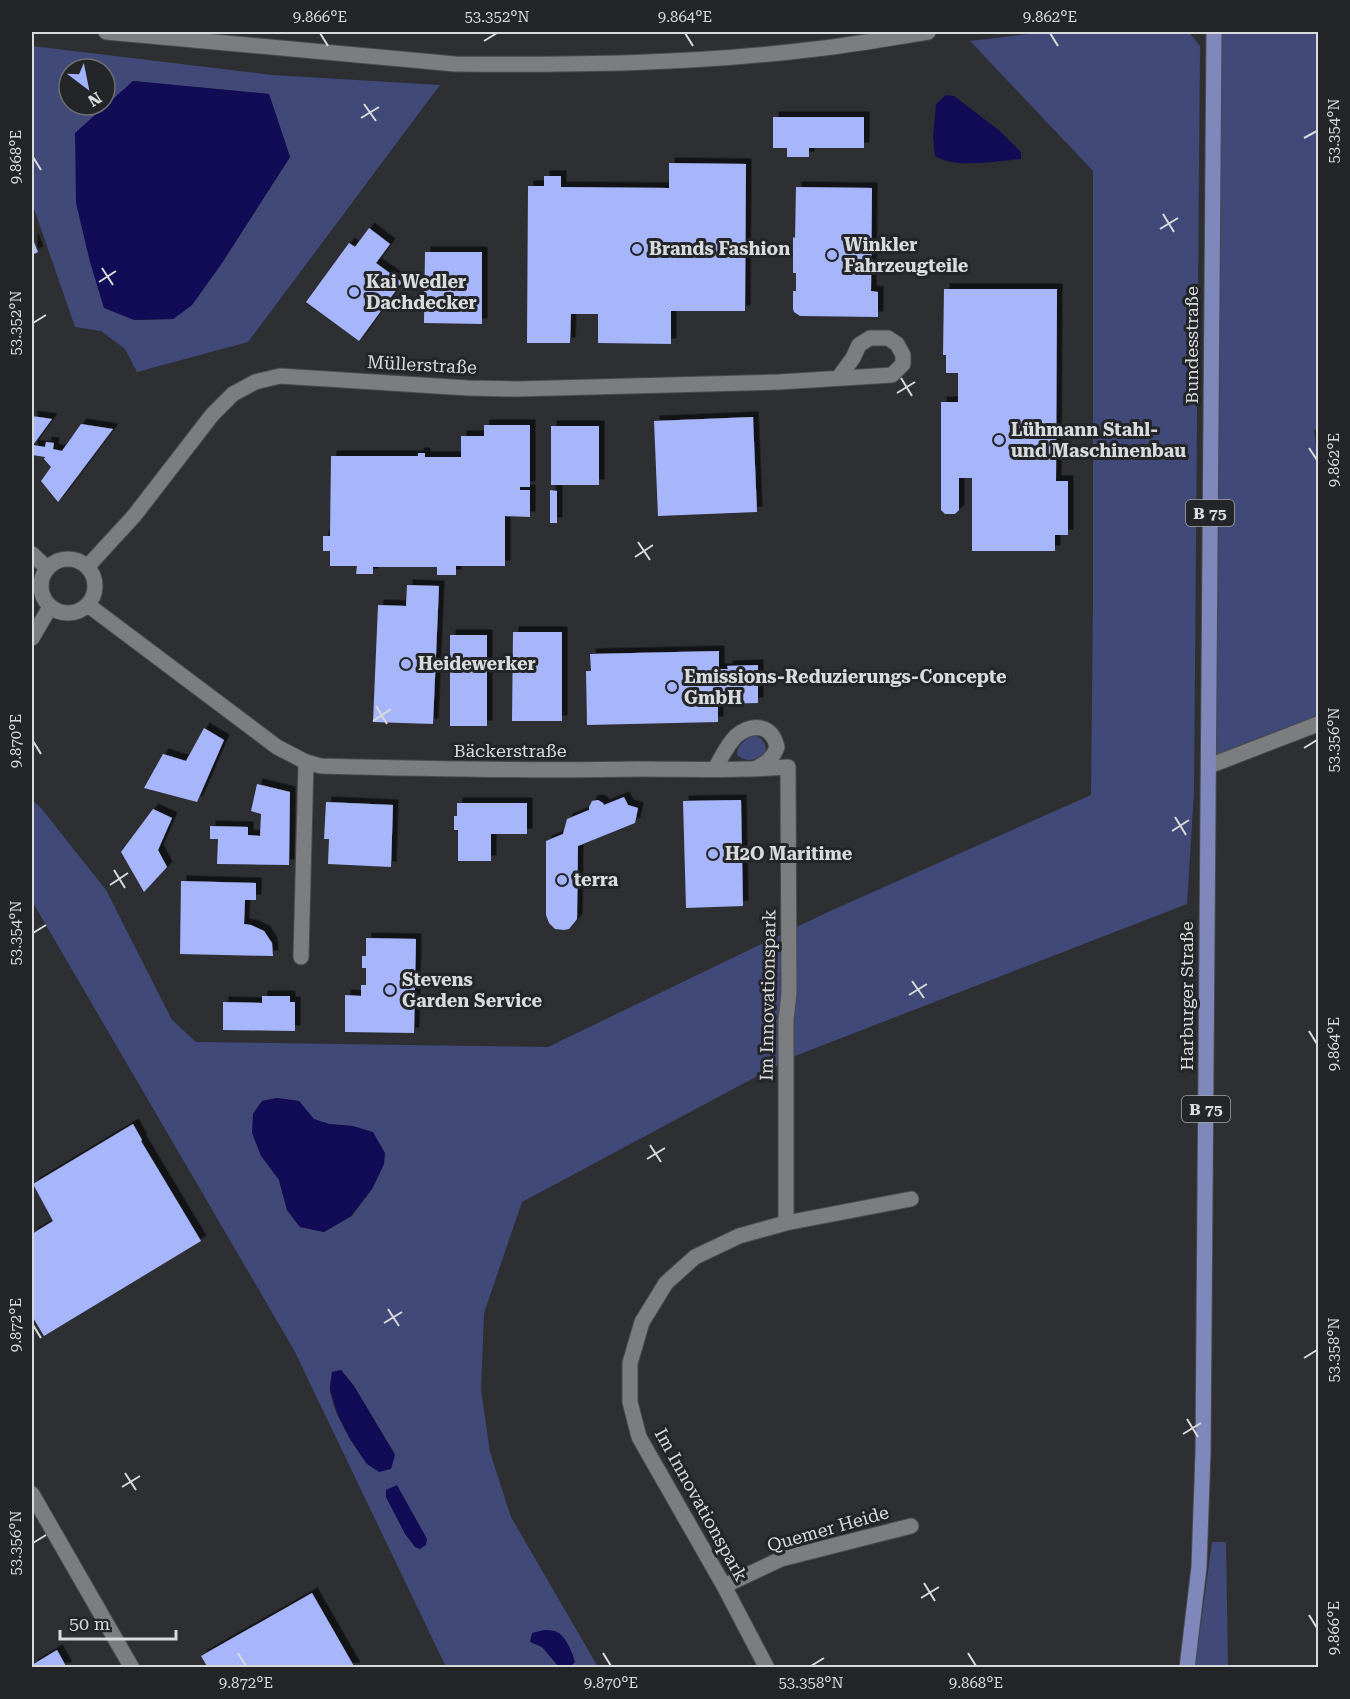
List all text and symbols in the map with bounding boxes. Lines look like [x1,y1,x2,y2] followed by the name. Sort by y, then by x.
[293,8,347,26] text: 9.866°E
[464,8,530,26] text: 53.352°N
[658,8,712,26] text: 9.864°E
[1023,8,1077,26] text: 9.862°E
[57,57,117,117] north arrow
[84,88,105,111] text: N
[1325,98,1343,164] text: 53.354°N
[7,130,25,184] text: 9.868°E
[844,234,969,276] place label: Winkler Fahrzeugteile
[649,238,790,259] place label: Brands Fashion
[630,242,644,256] marker: Brands Fashion
[825,248,839,262] marker: Winkler Fahrzeugteile
[366,271,477,313] place label: Kai Wedler Dachdecker
[347,285,361,299] marker: Kai Wedler Dachdecker
[1181,286,1202,404] street label: Bundesstraße
[7,290,25,356] text: 53.352°N
[367,351,478,378] street label: Müllerstraße
[1011,419,1186,461] place label: Lühmann Stahl- und Maschinenbau
[992,433,1006,447] marker: Lühmann Stahl- und Maschinenbau
[1325,433,1343,487] text: 9.862°E
[1186,500,1234,526] road number: B 75
[418,653,536,674] place label: Heidewerker
[399,657,413,671] marker: Heidewerker
[684,666,1007,708] place label: Emissions-Reduzierungs-Concepte GmbH
[665,680,679,694] marker: Emissions-Reduzierungs-Concepte GmbH
[1325,707,1343,773] text: 53.356°N
[7,714,25,768] text: 9.870°E
[453,740,567,761] street label: Bäckerstraße
[725,843,853,864] place label: H2O Maritime
[706,847,720,861] marker: H2O Maritime
[574,869,619,890] place label: terra
[555,873,569,887] marker: terra
[7,900,25,966] text: 53.354°N
[756,909,779,1081] street label: Im Innovationspark
[1176,921,1197,1071] street label: Harburger Straße
[402,969,543,1011] place label: Stevens Garden Service
[383,983,397,997] marker: Stevens Garden Service
[1325,1017,1343,1071] text: 9.864°E
[1182,1096,1230,1122] road number: B 75
[7,1298,25,1352] text: 9.872°E
[1325,1317,1343,1383] text: 53.358°N
[651,1425,752,1585] street label: Im Innovationspark
[765,1501,891,1556] street label: Quemer Heide
[7,1510,25,1576] text: 53.356°N
[1325,1601,1343,1655] text: 9.866°E
[60,1603,176,1641] scale bar
[69,1613,110,1634] text: 50 m
[219,1674,273,1692] text: 9.872°E
[584,1674,638,1692] text: 9.870°E
[778,1674,844,1692] text: 53.358°N
[949,1674,1003,1692] text: 9.868°E

